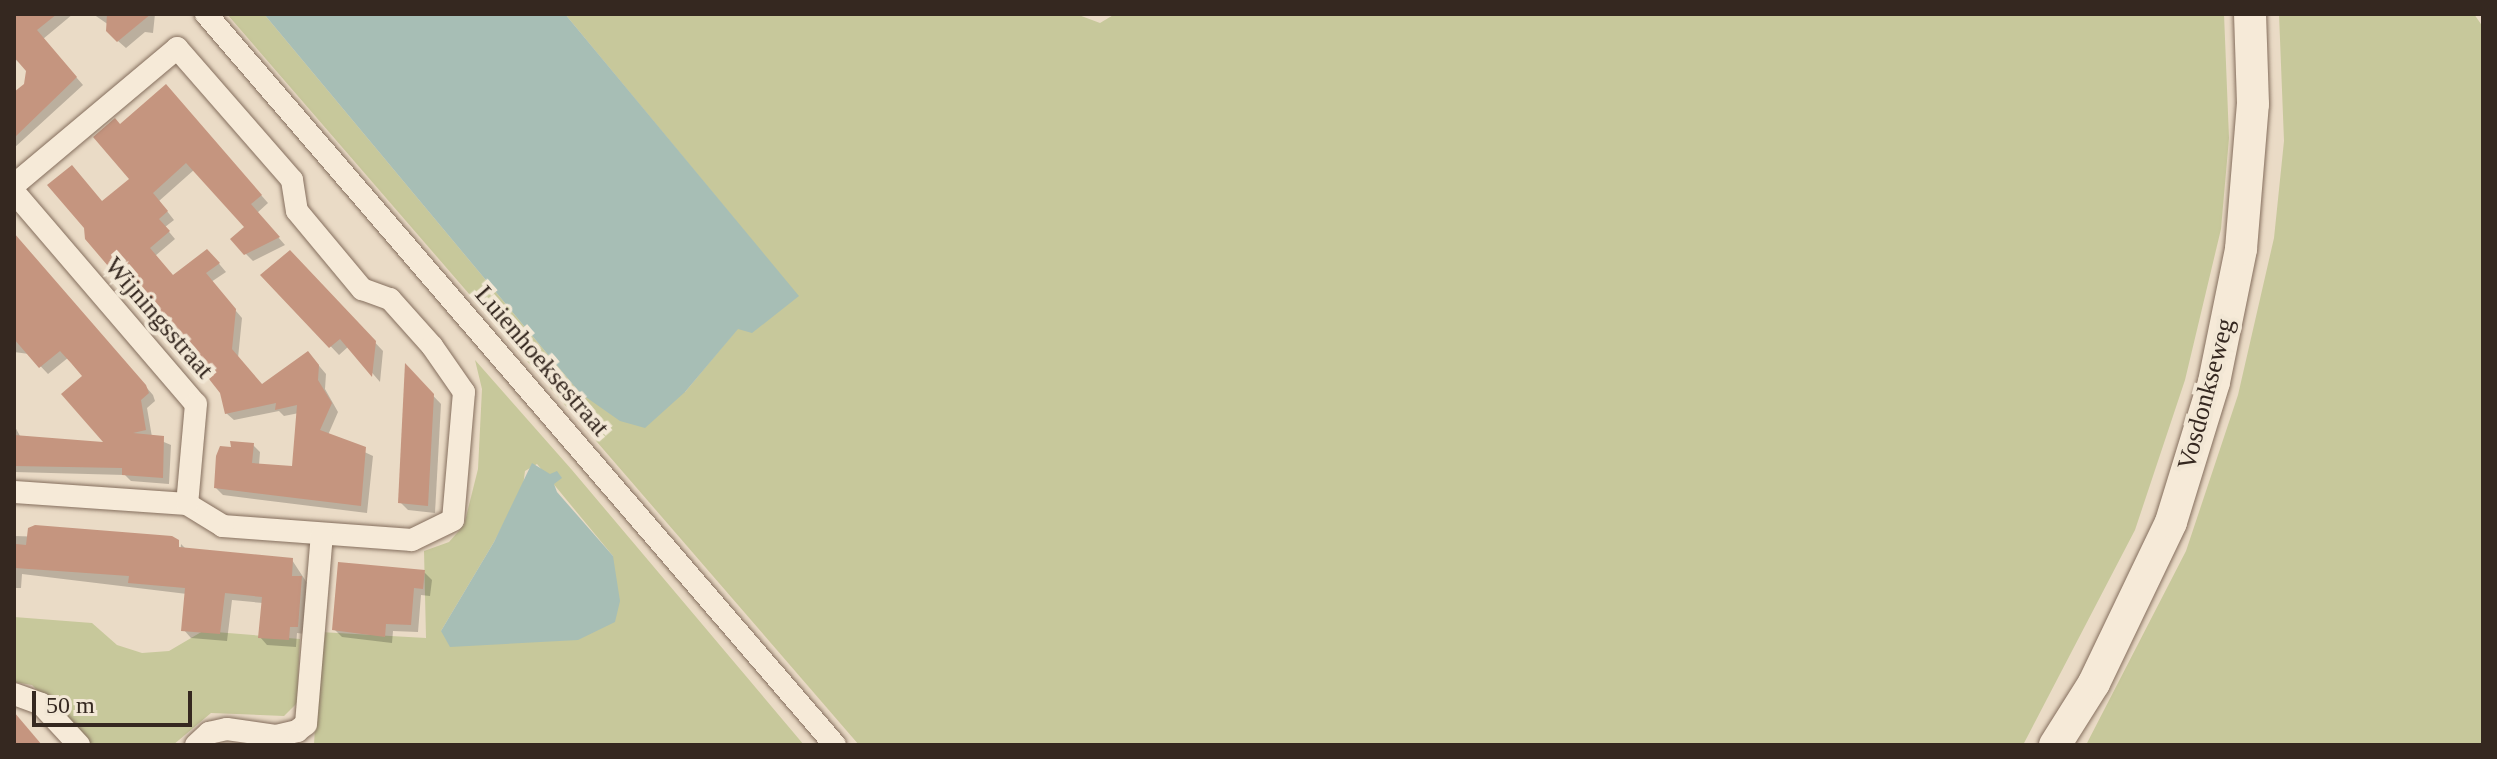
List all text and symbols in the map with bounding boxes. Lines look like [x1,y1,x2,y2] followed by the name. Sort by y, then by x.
[98,251,220,385] street label: Wijningsstraat
[468,279,616,443] street label: Luienhoeksestraat
[2171,315,2241,473] street label: Vosdonkseweg
[36,675,196,725] scale bar
[46,692,95,718] text: 50 m

